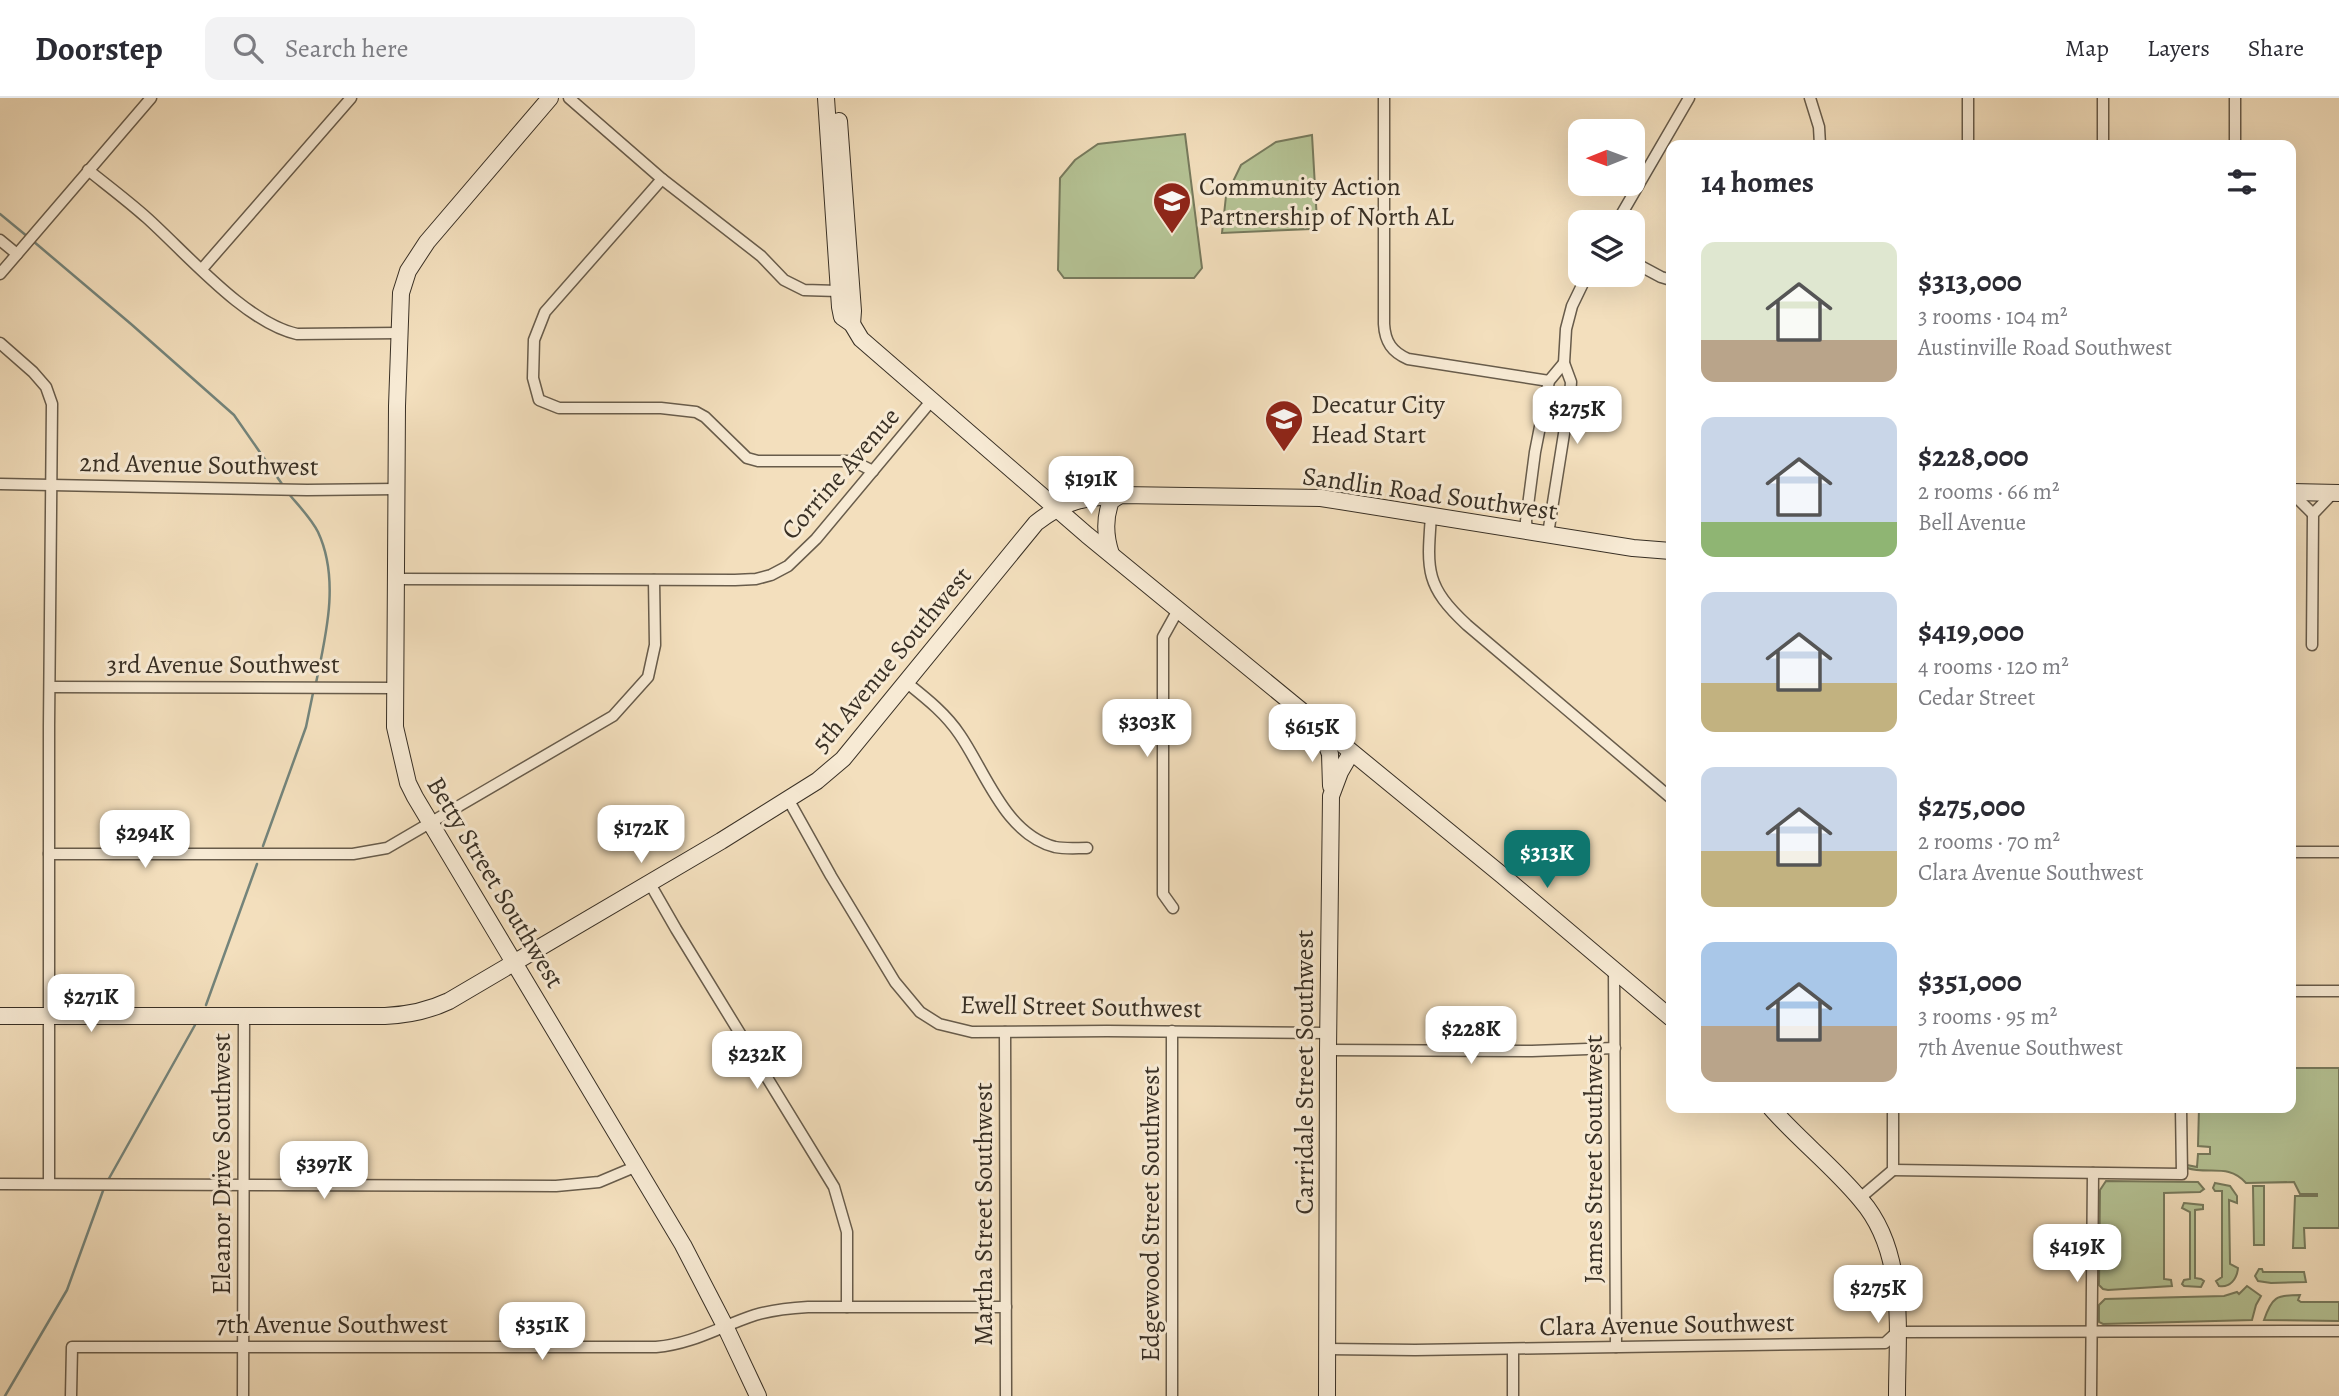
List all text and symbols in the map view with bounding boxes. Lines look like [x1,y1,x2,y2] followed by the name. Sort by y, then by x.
[205,17,695,80] search box
[35,26,163,71] text: Doorstep
[229,29,267,67] icon: search
[285,31,408,66] text: Search here
[2065,32,2109,64] text: Map
[2147,32,2210,64] text: Layers
[2248,32,2304,64] text: Share
[1568,119,1645,196] north arrow
[1568,119,1645,287] map controls
[1701,162,1814,202] text: 14 homes
[2223,163,2261,201] icon: filters
[1199,169,1454,234] place label: Community Action Partnership of North AL
[1151,180,1193,235] school or university icon: Community Action Partnership of North AL
[1568,210,1645,287] button: layers
[1918,261,2022,301] text: $313,000
[1757,270,1841,354] icon: home
[1918,301,2067,332] text: 3 rooms · 104 m²
[1918,332,2172,363] text: Austinville Road Southwest
[1528,386,1626,446] pin: $275K
[1311,387,1445,452] place label: Decatur City Head Start
[1549,393,1605,424] text: $275K
[1263,398,1305,453] school or university icon: Decatur City Head Start
[773,400,908,547] street label: Corrine Avenue
[1918,436,2029,476] text: $228,000
[79,445,319,484] street label: 2nd Avenue Southwest
[1757,445,1841,529] icon: home
[1042,456,1140,516] pin: $191K
[1300,458,1560,529] street label: Sandlin Road Southwest
[1065,463,1117,494] text: $191K
[1918,476,2060,507] text: 2 rooms · 66 m²
[1918,507,2026,538] text: Bell Avenue
[803,559,980,760] street label: 5th Avenue Southwest
[1918,611,2024,651] text: $419,000
[1757,620,1841,704] icon: home
[106,647,340,682] street label: 3rd Avenue Southwest
[1918,651,2069,682] text: 4 rooms · 120 m²
[1918,682,2035,713] text: Cedar Street
[1098,700,1196,759] pin: $303K
[1263,704,1361,764] pin: $615K
[1118,706,1176,737] text: $303K
[1285,711,1339,742] text: $615K
[419,770,573,995] street label: Betty Street Southwest
[1918,786,2025,826] text: $275,000
[1757,795,1841,879] icon: home
[592,806,690,865] pin: $172K
[96,810,194,870] pin: $294K
[614,812,669,843] text: $172K
[116,817,174,848] text: $294K
[1918,826,2060,857] text: 2 rooms · 70 m²
[1498,830,1596,890] pin: $313K
[1520,837,1574,868] text: $313K
[1918,857,2144,888] text: Clara Avenue Southwest
[1287,929,1322,1214] street label: Carridale Street Southwest
[1918,961,2022,1001] text: $351,000
[1757,970,1841,1054] icon: home
[42,974,140,1034] pin: $271K
[64,981,119,1012] text: $271K
[960,987,1203,1026] street label: Ewell Street Southwest
[1918,1001,2057,1032] text: 3 rooms · 95 m²
[1422,1006,1520,1066] pin: $228K
[1441,1013,1501,1044] text: $228K
[708,1032,806,1091] pin: $232K
[1918,1032,2123,1063] text: 7th Avenue Southwest
[204,1033,239,1295] street label: Eleanor Drive Southwest
[1576,1034,1611,1283] street label: James Street Southwest
[728,1038,786,1069] text: $232K
[1133,1065,1168,1362] street label: Edgewood Street Southwest
[966,1082,1001,1346] street label: Martha Street Southwest
[275,1142,373,1201] pin: $397K
[296,1148,352,1179] text: $397K
[2028,1224,2126,1284] pin: $419K
[2049,1231,2105,1262] text: $419K
[1829,1266,1927,1325] pin: $275K
[1850,1272,1906,1303] text: $275K
[493,1302,591,1362] pin: $351K
[1539,1305,1795,1344] street label: Clara Avenue Southwest
[216,1307,448,1342] street label: 7th Avenue Southwest
[515,1309,569,1340] text: $351K

